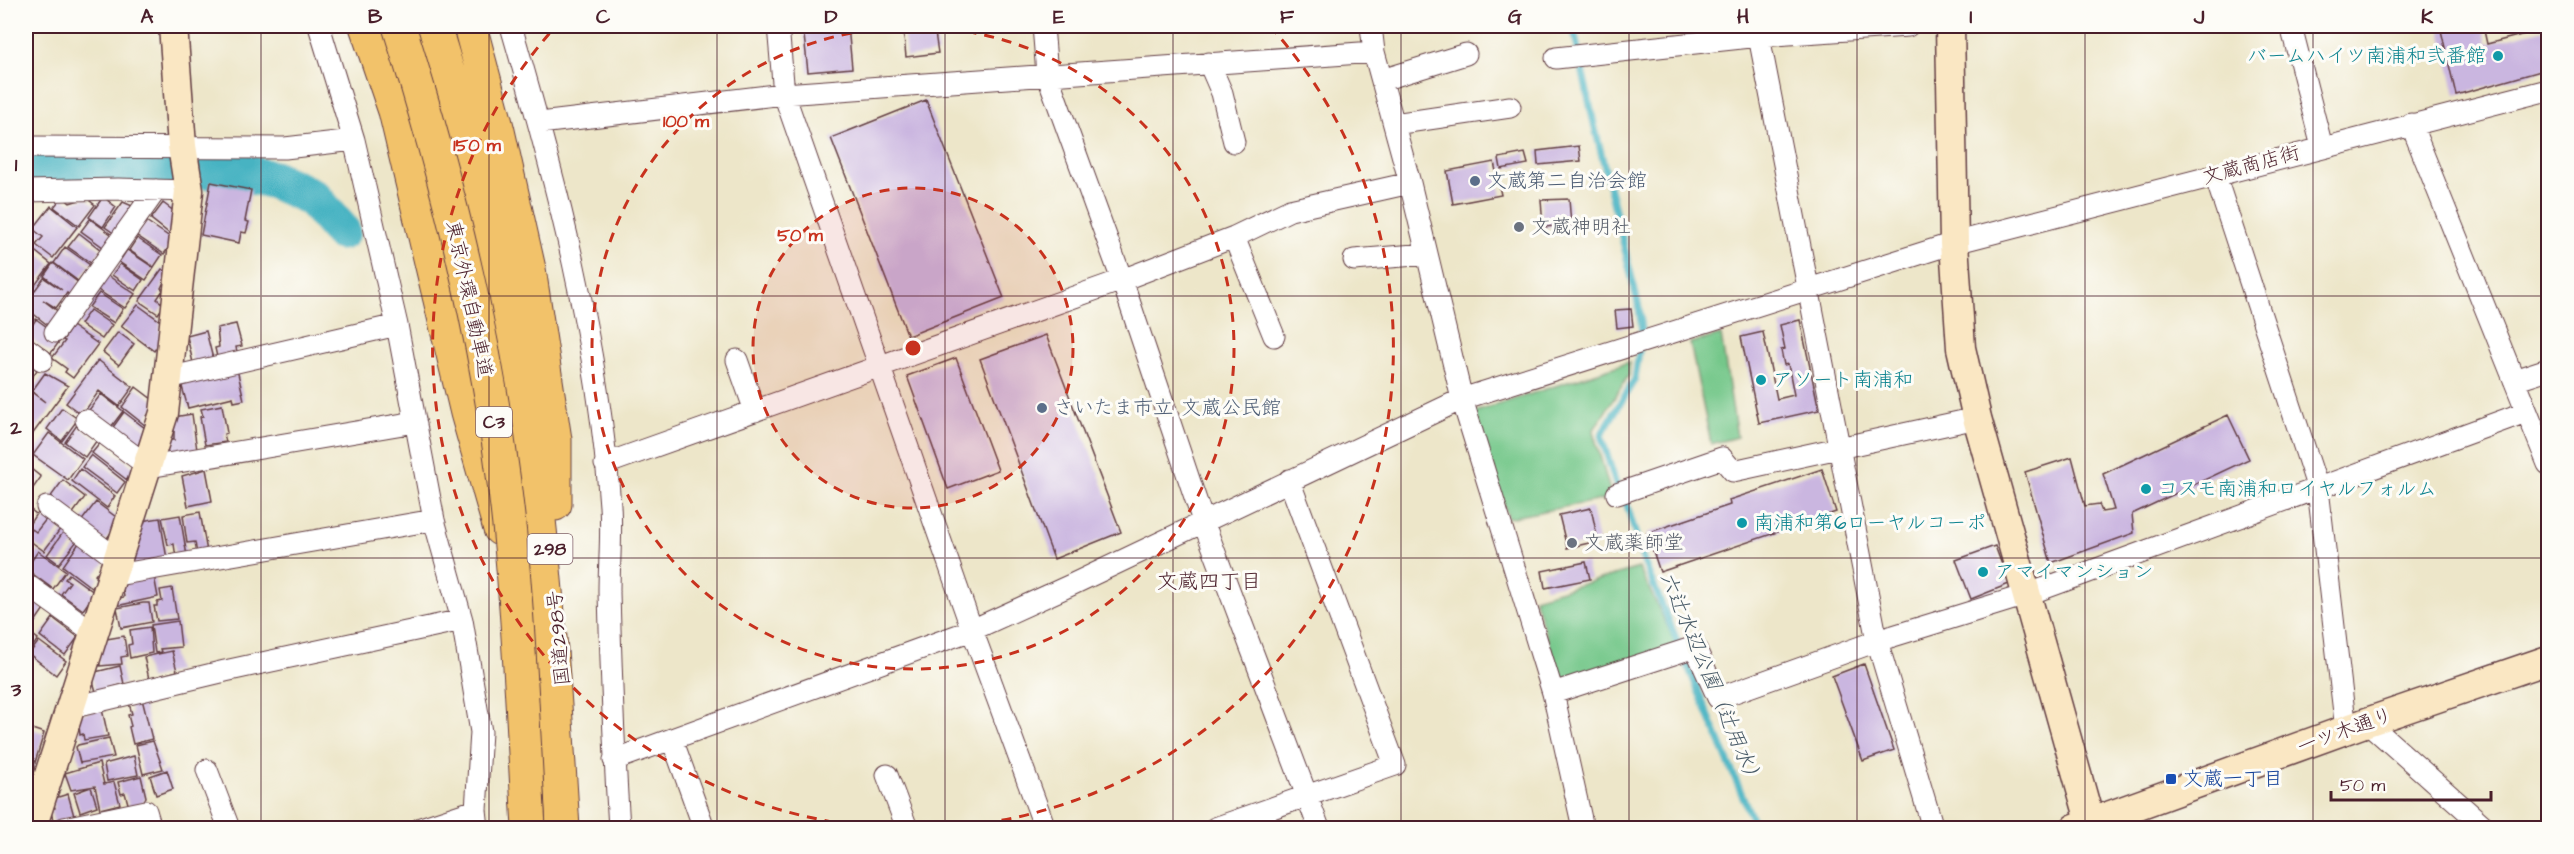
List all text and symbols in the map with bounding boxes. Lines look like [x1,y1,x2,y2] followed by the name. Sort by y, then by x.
[141,3,154,31] text: A
[368,3,383,31] text: B
[596,3,611,31] text: C
[825,3,838,31] text: D
[1053,3,1065,31] text: E
[1280,3,1295,31] text: F
[1508,3,1522,31] text: G
[1737,3,1749,31] text: H
[1969,3,1973,31] text: I
[2193,3,2205,31] text: J
[2421,3,2434,31] text: K
[2247,42,2486,70] place label: バームハイツ南浦和弐番館
[2491,49,2505,63] marker: バームハイツ南浦和弐番館
[663,109,710,134] text: 100 m
[453,133,502,158] text: 150 m
[2199,139,2303,191] street label: 文蔵商店街
[15,151,18,179] text: 1
[1487,167,1647,195] place label: 文蔵第二自治会館
[1468,174,1482,188] marker: 文蔵第二自治会館
[1531,213,1631,241] place label: 文蔵神明社
[439,218,499,380] street label: 東京外環自動車道
[1512,220,1526,234] marker: 文蔵神明社
[777,223,824,248] text: 50 m
[903,338,923,358] centre of rings
[1773,366,1913,394] place label: アソート南浦和
[1754,373,1768,387] marker: アソート南浦和
[1054,394,1281,422] place label: さいたま市立 文蔵公民館
[1035,401,1049,415] marker: さいたま市立 文蔵公民館
[476,407,512,437] road number: C3
[9,414,22,442] text: 2
[2158,475,2437,503] place label: コスモ南浦和ロイヤルフォルム
[2139,482,2153,496] marker: コスモ南浦和ロイヤルフォルム
[1754,509,1986,537] place label: 南浦和第6ローヤルコーポ
[1735,516,1749,530] marker: 南浦和第6ローヤルコーポ
[1584,529,1684,557] place label: 文蔵薬師堂
[528,534,572,564] road number: 298
[1565,536,1579,550] marker: 文蔵薬師堂
[1995,558,2153,586] place label: アマイマンション
[1976,565,1990,579] marker: アマイマンション
[1157,567,1262,596] district label: 文蔵四丁目
[1653,567,1769,791] water label: 六辻水辺公園（辻用水）
[541,589,577,687] street label: 国道298号
[10,676,22,704] text: 3
[2293,701,2397,761] street label: 一ツ木通り
[2331,764,2492,802] scale bar
[2183,765,2283,793] place label: 文蔵一丁目
[2164,772,2178,786] marker: 文蔵一丁目
[2340,773,2385,798] text: 50 m

